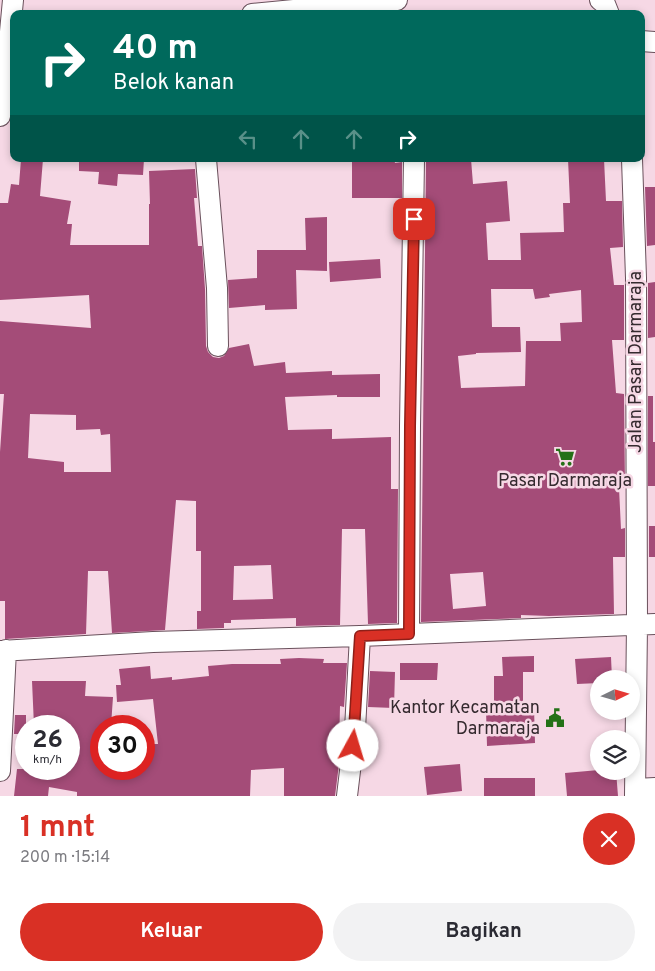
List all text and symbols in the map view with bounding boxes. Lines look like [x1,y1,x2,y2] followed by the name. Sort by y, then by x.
[113,27,198,71] text: 40 m
[30,30,95,95] icon: right
[113,70,234,97] text: Belok kanan
[234,125,262,153] icon: left
[287,125,315,153] icon: ahead
[340,125,368,153] icon: ahead
[393,125,421,153] icon: right
[393,198,435,240] pin
[400,205,428,233] icon: arrive
[625,271,648,453] street label: Jalan Pasar Darmaraja
[554,446,576,468] supermarket icon: Pasar Darmaraja
[498,470,632,493] place label: Pasar Darmaraja
[590,670,640,720] north arrow
[590,670,640,780] map controls
[390,697,540,741] place label: Kantor Kecamatan Darmaraja
[544,707,566,729] public building icon: Kantor Kecamatan Darmaraja
[90,715,155,780] speed limit sign: 30
[326,719,378,771] position arrow
[32,725,63,757] text: 26
[590,730,640,780] button: layers
[33,752,62,768] text: km/h
[20,810,95,847] text: 1 mnt
[583,813,635,865] button: close
[20,848,110,868] text: 200 m · 15:14
[20,903,323,961] button: Keluar
[333,903,635,961] button: Bagikan

